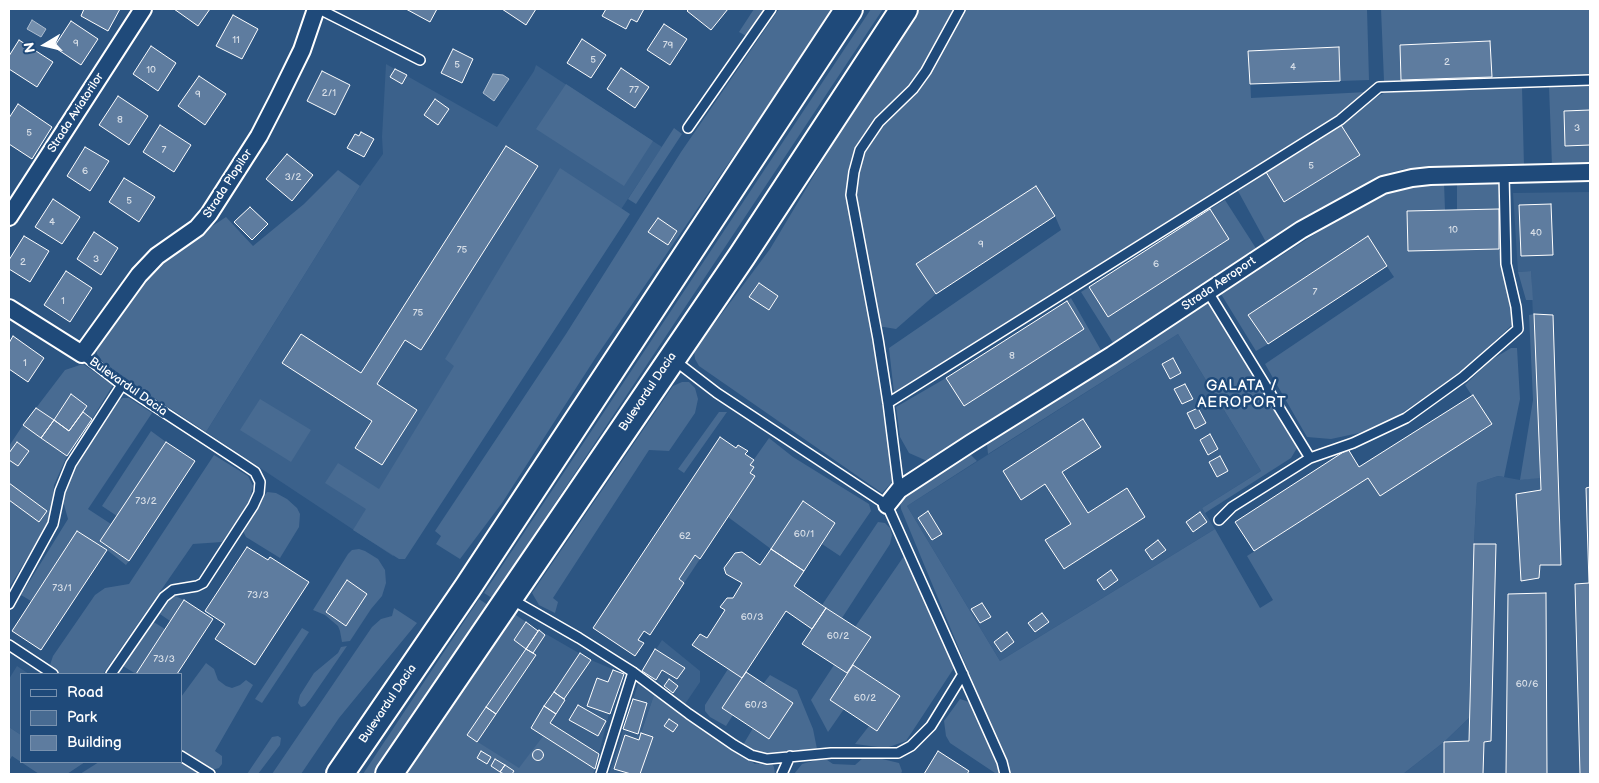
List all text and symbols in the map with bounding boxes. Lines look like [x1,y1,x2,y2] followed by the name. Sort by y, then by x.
[20,20,70,70] north arrow
[232,34,240,46] house number: 11
[73,37,79,49] house number: 9
[663,39,673,51] house number: 79
[20,41,39,54] text: N
[590,54,596,66] house number: 5
[1444,56,1450,68] house number: 2
[454,59,460,71] house number: 5
[1290,61,1296,73] house number: 4
[146,64,156,76] house number: 10
[45,70,107,156] street label: Strada Aviatorilor
[629,84,639,96] house number: 77
[322,87,336,99] house number: 2/1
[195,88,201,100] house number: 9
[117,114,123,126] house number: 8
[1574,122,1580,134] house number: 3
[26,127,32,139] house number: 5
[162,144,166,156] house number: 7
[200,147,256,221] street label: Strada Plopilor
[1308,160,1314,172] house number: 5
[82,165,88,177] house number: 6
[285,171,301,183] house number: 3/2
[126,195,132,207] house number: 5
[49,216,55,228] house number: 4
[1448,224,1458,236] house number: 10
[1530,227,1542,239] house number: 40
[978,238,984,250] house number: 9
[457,244,467,256] house number: 75
[93,253,99,265] house number: 3
[1179,254,1259,314] street label: Strada Aeroport
[20,256,26,268] house number: 2
[1153,258,1159,270] house number: 6
[1313,286,1317,298] house number: 7
[61,295,65,307] house number: 1
[413,307,423,319] house number: 75
[616,350,680,434] street label: Bulevardul Dacia
[1009,350,1015,362] house number: 8
[86,355,170,419] street label: Bulevardul Dacia
[23,357,27,369] house number: 1
[1196,377,1288,412] district label: GALATA / AEROPORT
[135,495,157,507] house number: 73/2
[794,528,814,540] house number: 60/1
[679,530,691,542] house number: 62
[52,582,72,594] house number: 73/1
[247,589,269,601] house number: 73/3
[741,611,763,623] house number: 60/3
[827,630,849,642] house number: 60/2
[153,653,175,665] house number: 73/3
[356,662,420,746] street label: Bulevardul Dacia
[20,673,182,763] legend
[1516,678,1538,690] house number: 60/6
[67,683,103,702] text: Road
[854,692,876,704] house number: 60/2
[745,699,767,711] house number: 60/3
[67,708,97,727] text: Park
[67,733,122,752] text: Building

